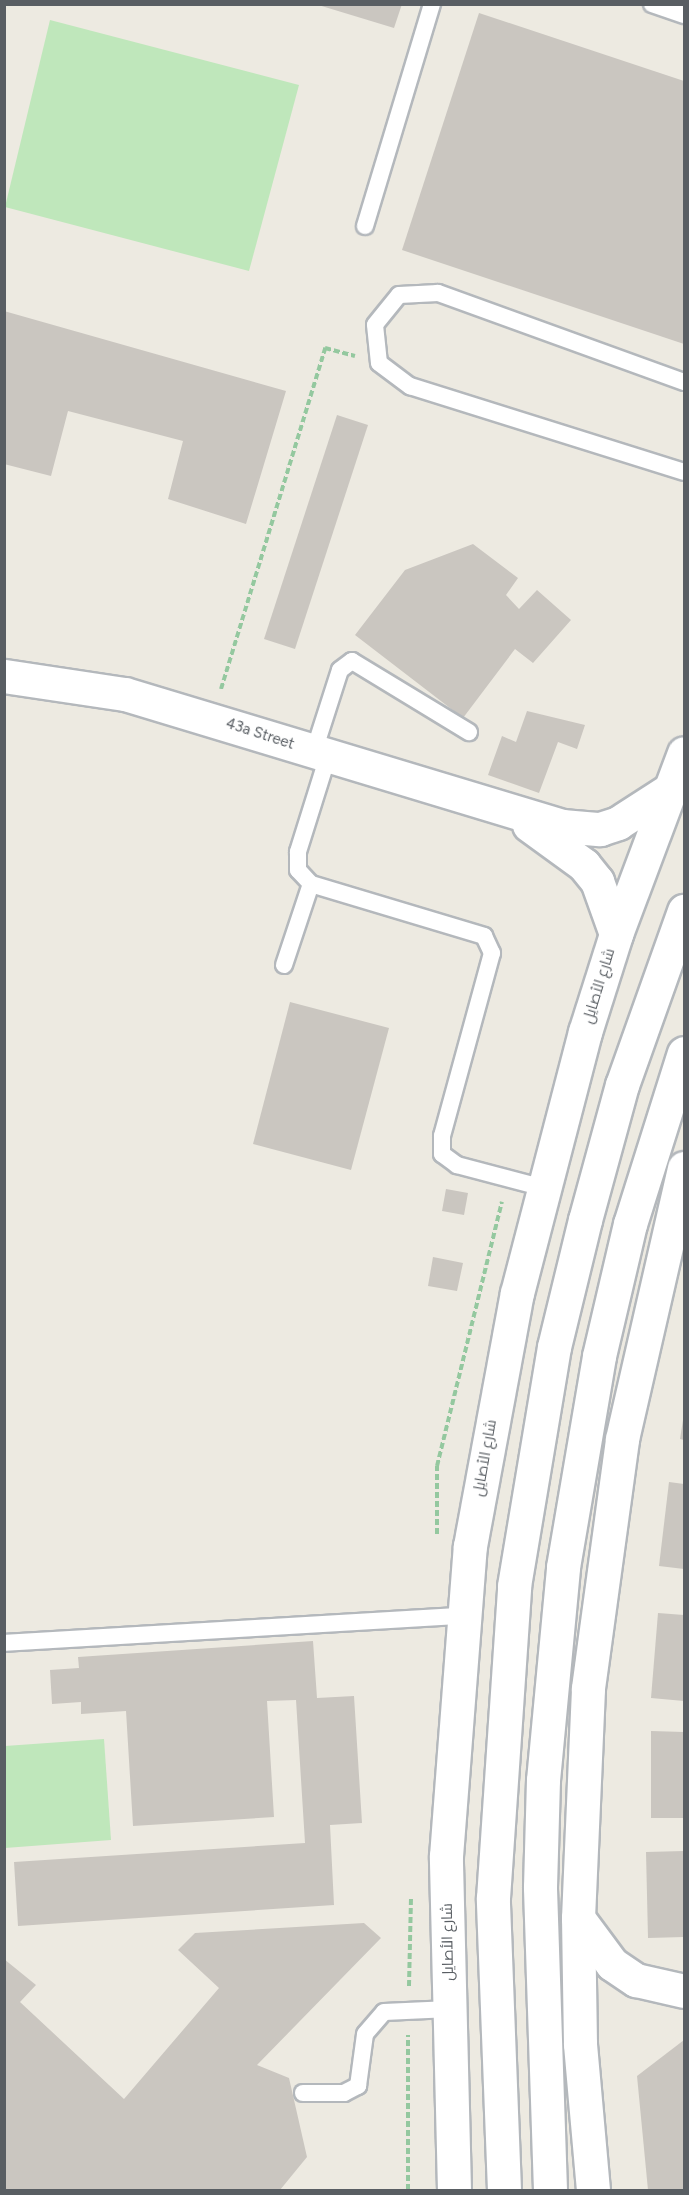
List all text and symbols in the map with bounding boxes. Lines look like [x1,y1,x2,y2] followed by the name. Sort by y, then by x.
[224,714,296,754] street label: 43a Street
[579,946,619,1026] street label: شارع الأصايل
[469,1418,501,1498] street label: شارع الأصايل
[438,1903,458,1981] street label: شارع الأصايل

